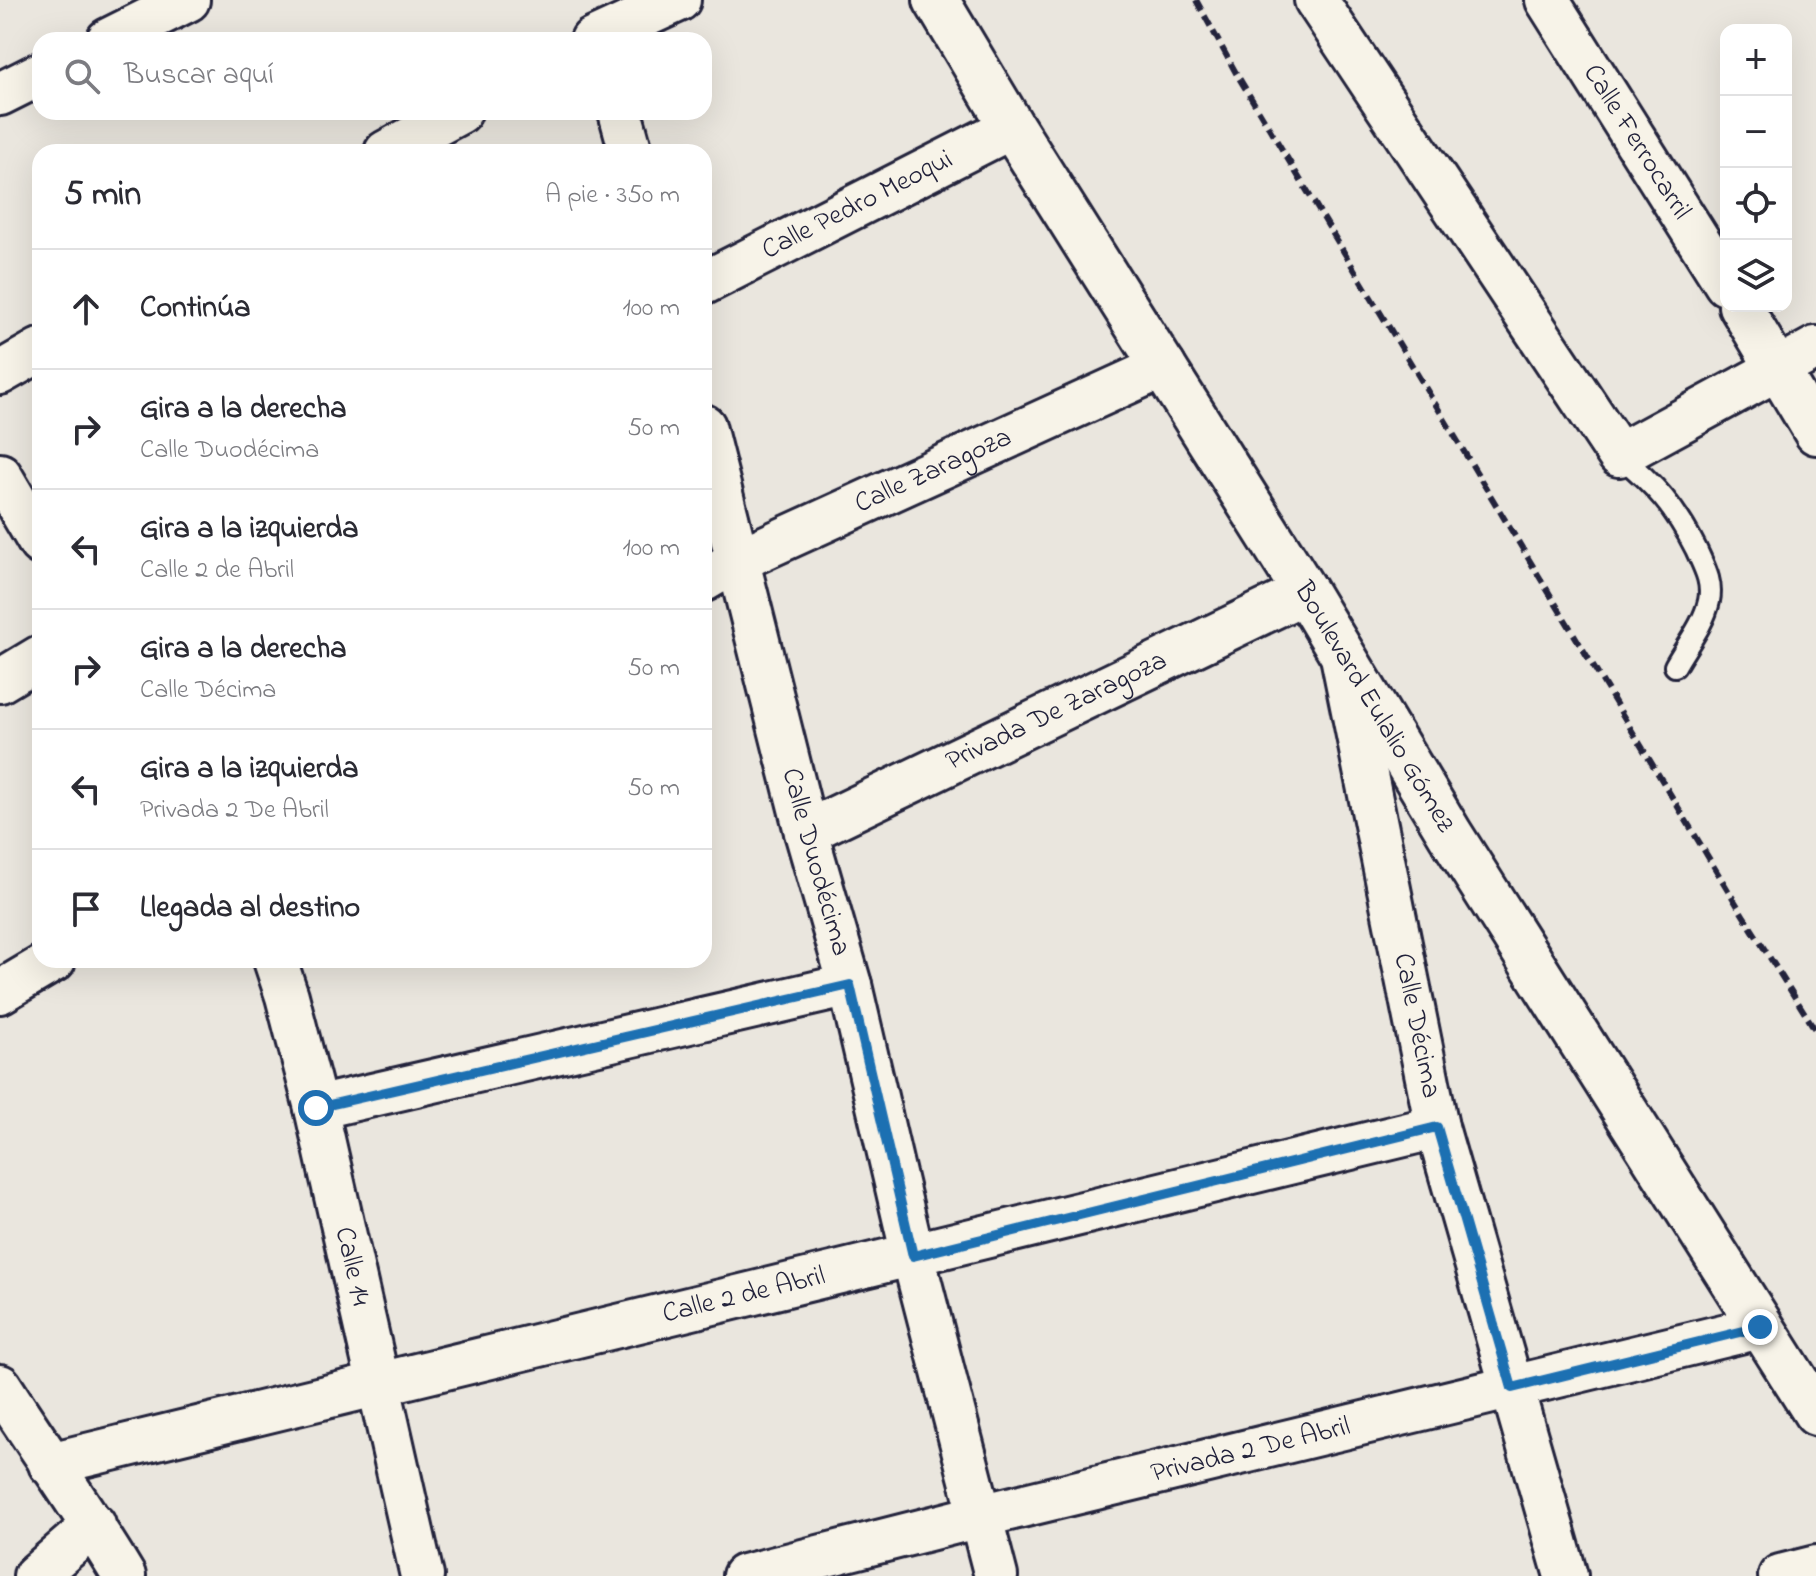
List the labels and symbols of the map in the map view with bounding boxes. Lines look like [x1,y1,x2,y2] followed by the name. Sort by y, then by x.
[1572,56,1701,228] street label: Calle Ferrocarril
[755,140,960,271] street label: Calle Pedro Meoqui
[848,418,1018,525] street label: Calle Zaragoza
[1282,573,1465,841] street label: Boulevard Eulalio Gómez
[939,641,1174,782] street label: Privada De Zaragoza
[770,764,861,961] street label: Calle Duodécima
[1382,950,1451,1102] street label: Calle Décima
[298,1090,334,1126] route start
[323,1223,381,1310] street label: Calle 14
[658,1256,829,1335] street label: Calle 2 de Abril
[1742,1309,1778,1345] route end
[1147,1407,1354,1494] street label: Privada 2 De Abril

